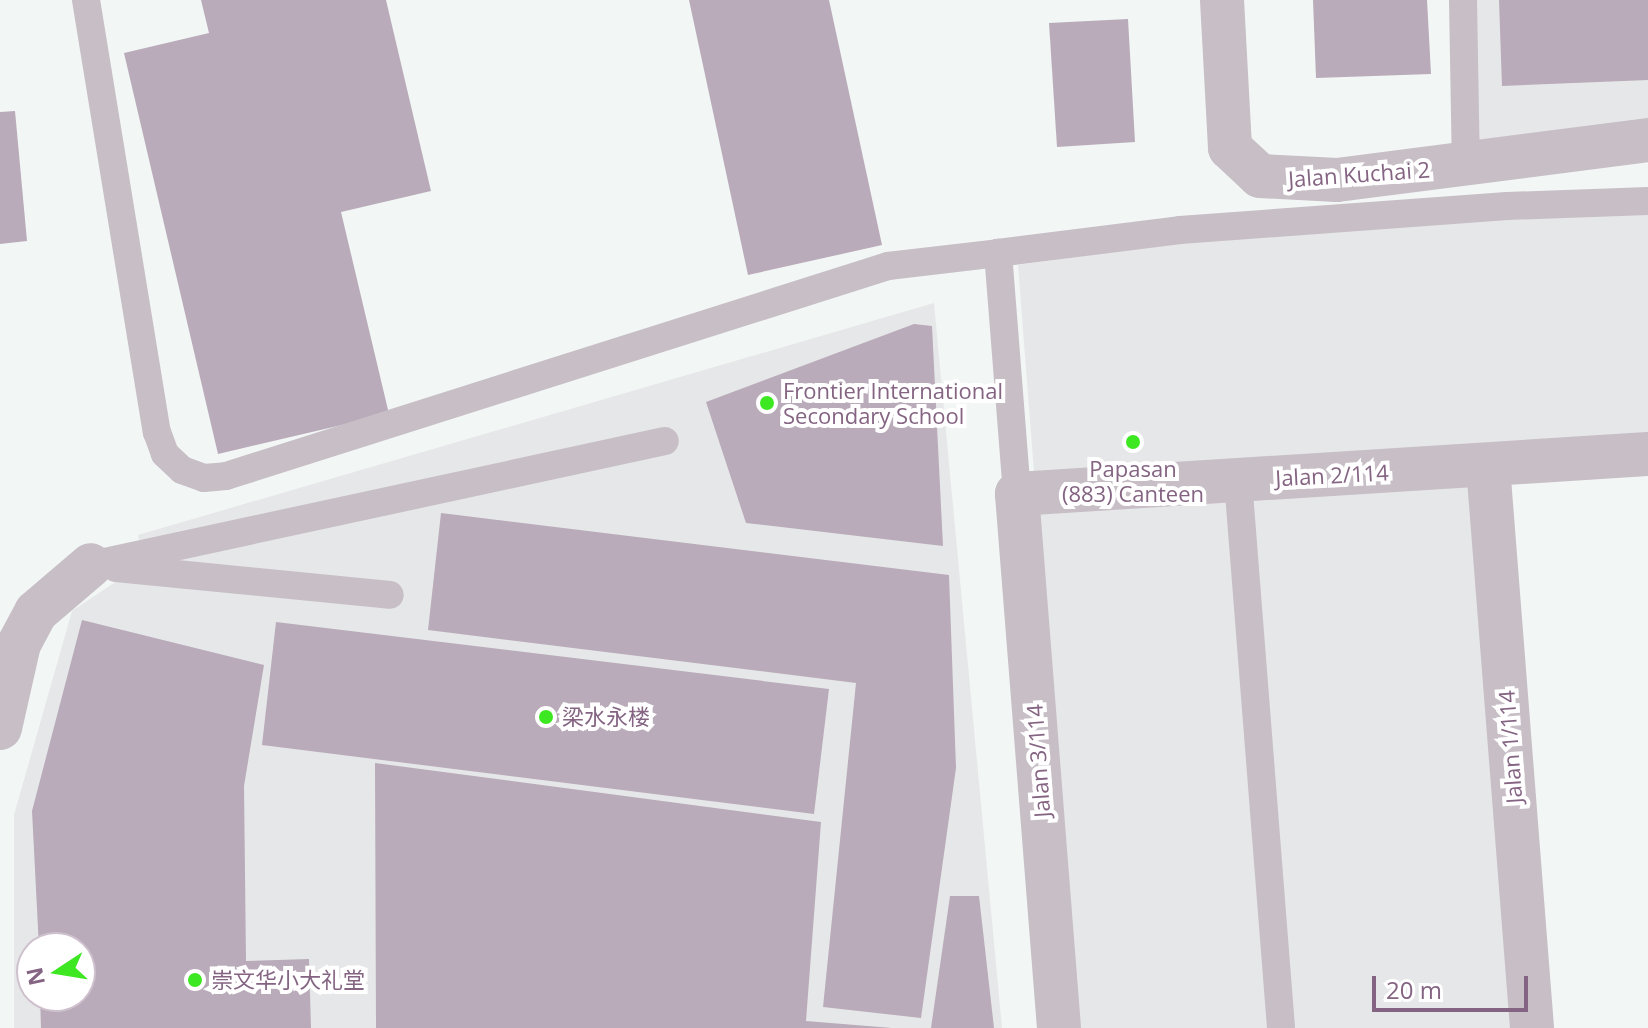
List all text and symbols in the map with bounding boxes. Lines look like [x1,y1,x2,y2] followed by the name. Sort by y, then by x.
[1287,156,1431,192] street label: Jalan Kuchai 2
[783,377,1003,428] place label: Frontier International Secondary School
[758,394,776,412] marker: Frontier International Secondary School
[1124,433,1142,451] marker: Papasan (883) Canteen
[1062,455,1204,506] place label: Papasan (883) Canteen
[1275,459,1389,491] street label: Jalan 2/114
[1493,689,1527,805] street label: Jalan 1/114
[1021,703,1055,819] street label: Jalan 3/114
[562,704,650,730] place label: 梁水永楼
[537,708,555,726] marker: 梁水永楼
[16,932,96,1012] north arrow
[1376,960,1532,1010] scale bar
[18,965,51,988] text: N
[211,967,365,993] place label: 崇文华小大礼堂
[186,971,204,989] marker: 崇文华小大礼堂
[1386,973,1442,1006] text: 20 m

